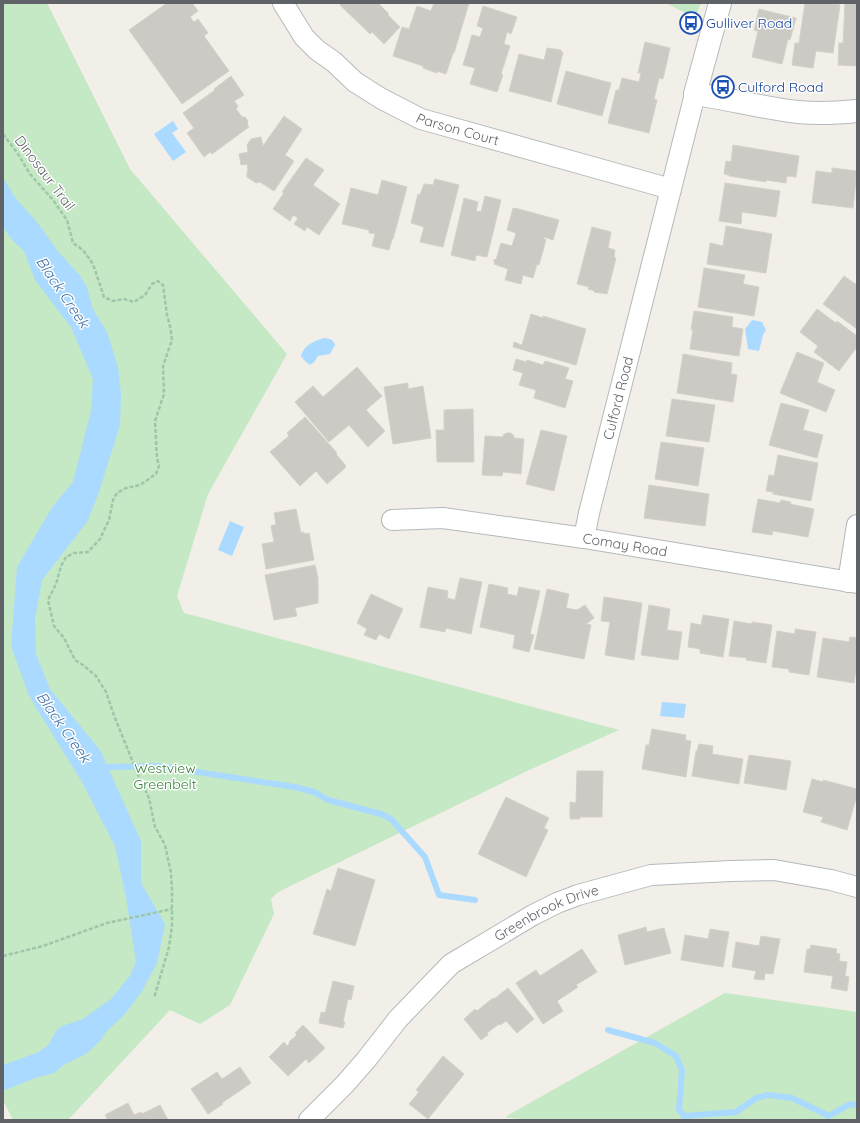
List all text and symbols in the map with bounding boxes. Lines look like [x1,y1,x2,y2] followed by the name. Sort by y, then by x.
[678,10,704,36] bus stop icon: Gulliver Road
[706,14,792,32] place label: Gulliver Road
[710,74,736,100] bus stop icon: Culford Road
[738,78,823,96] place label: Culford Road
[413,109,501,149] street label: Parson Court
[11,132,79,214] street label: Dinosaur Trail
[32,253,95,333] water label: Black Creek
[599,354,637,442] street label: Culford Road
[581,529,669,561] street label: Comay Road
[33,688,97,768] water label: Black Creek
[133,759,197,793] park label: Westview Greenbelt
[491,881,601,945] street label: Greenbrook Drive

